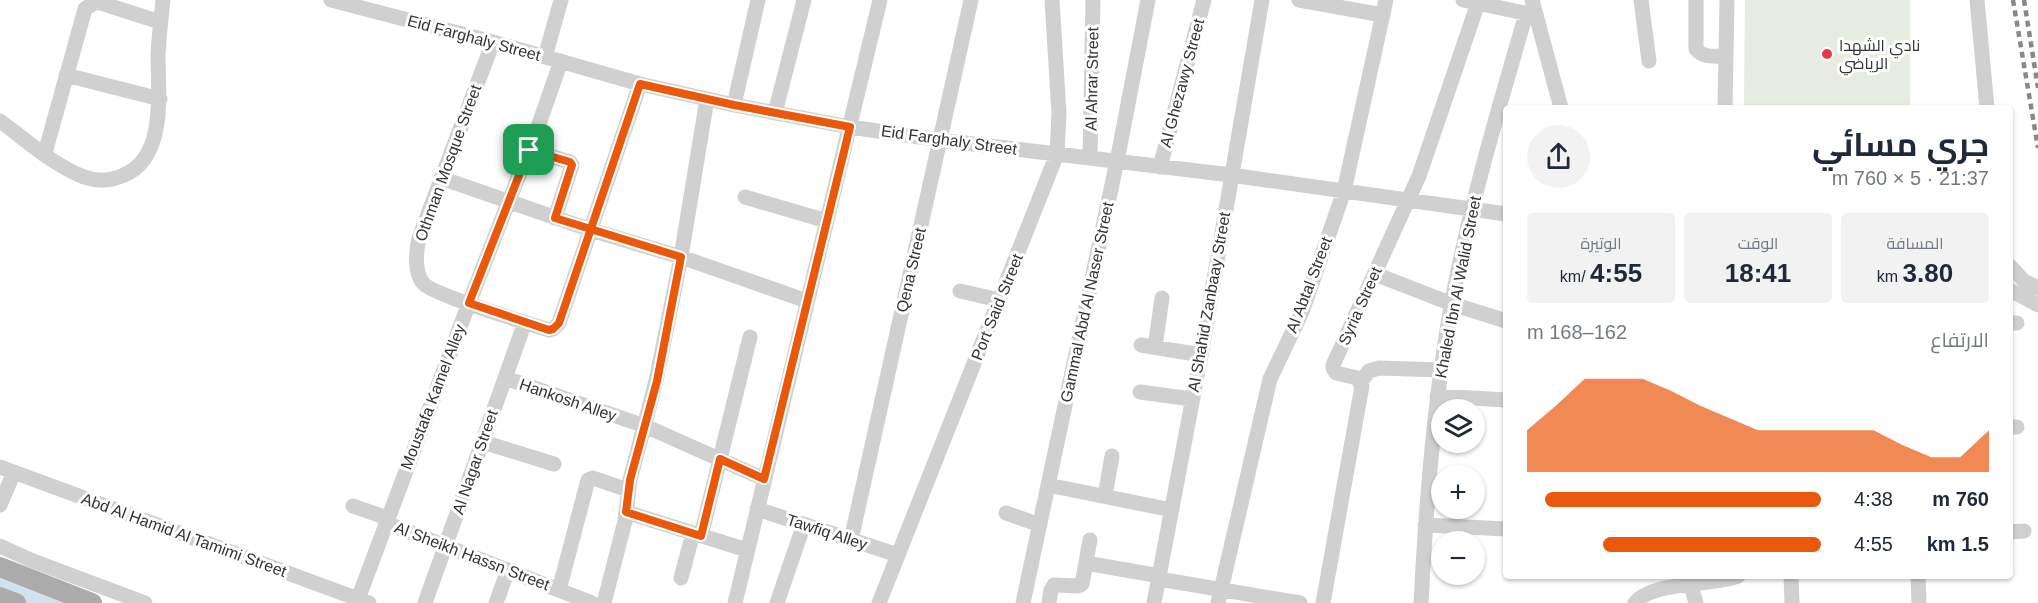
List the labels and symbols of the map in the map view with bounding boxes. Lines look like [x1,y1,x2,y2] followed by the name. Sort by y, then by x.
[406,12,543,64] street label: Eid Farghaly Street
[1157,16,1208,149] street label: Al Ghezawy Street
[1083,26,1101,131] street label: Al Ahrar Street
[1839,37,1920,76] place label: نادي الشهدا الرياضي
[1820,47,1834,61] marker: نادي الشهدا الرياضي
[412,82,484,244] street label: Othman Mosque Street
[880,122,1019,158] street label: Eid Farghaly Street
[503,124,554,175] pin
[1432,194,1484,380] street label: Khaled Ibn Al Walid Street
[1057,200,1117,404] street label: Gammal Abd Al Naser Street
[1185,210,1233,393] street label: Al Shahid Zanbaay Street
[893,226,929,314] street label: Qena Street
[1283,234,1335,335] street label: Al Abtal Street
[968,251,1026,363] street label: Port Said Street
[1335,264,1385,348] street label: Syria Street
[397,322,469,472] street label: Moustafa Kamel Alley
[517,375,619,425] street label: Hankosh Alley
[449,407,501,516] street label: Al Nagar Street
[79,490,289,580] street label: Abd Al Hamid Al Tamimi Street
[785,511,869,553] street label: Tawfiq Alley
[392,519,552,594] street label: Al Sheikh Hassn Street

